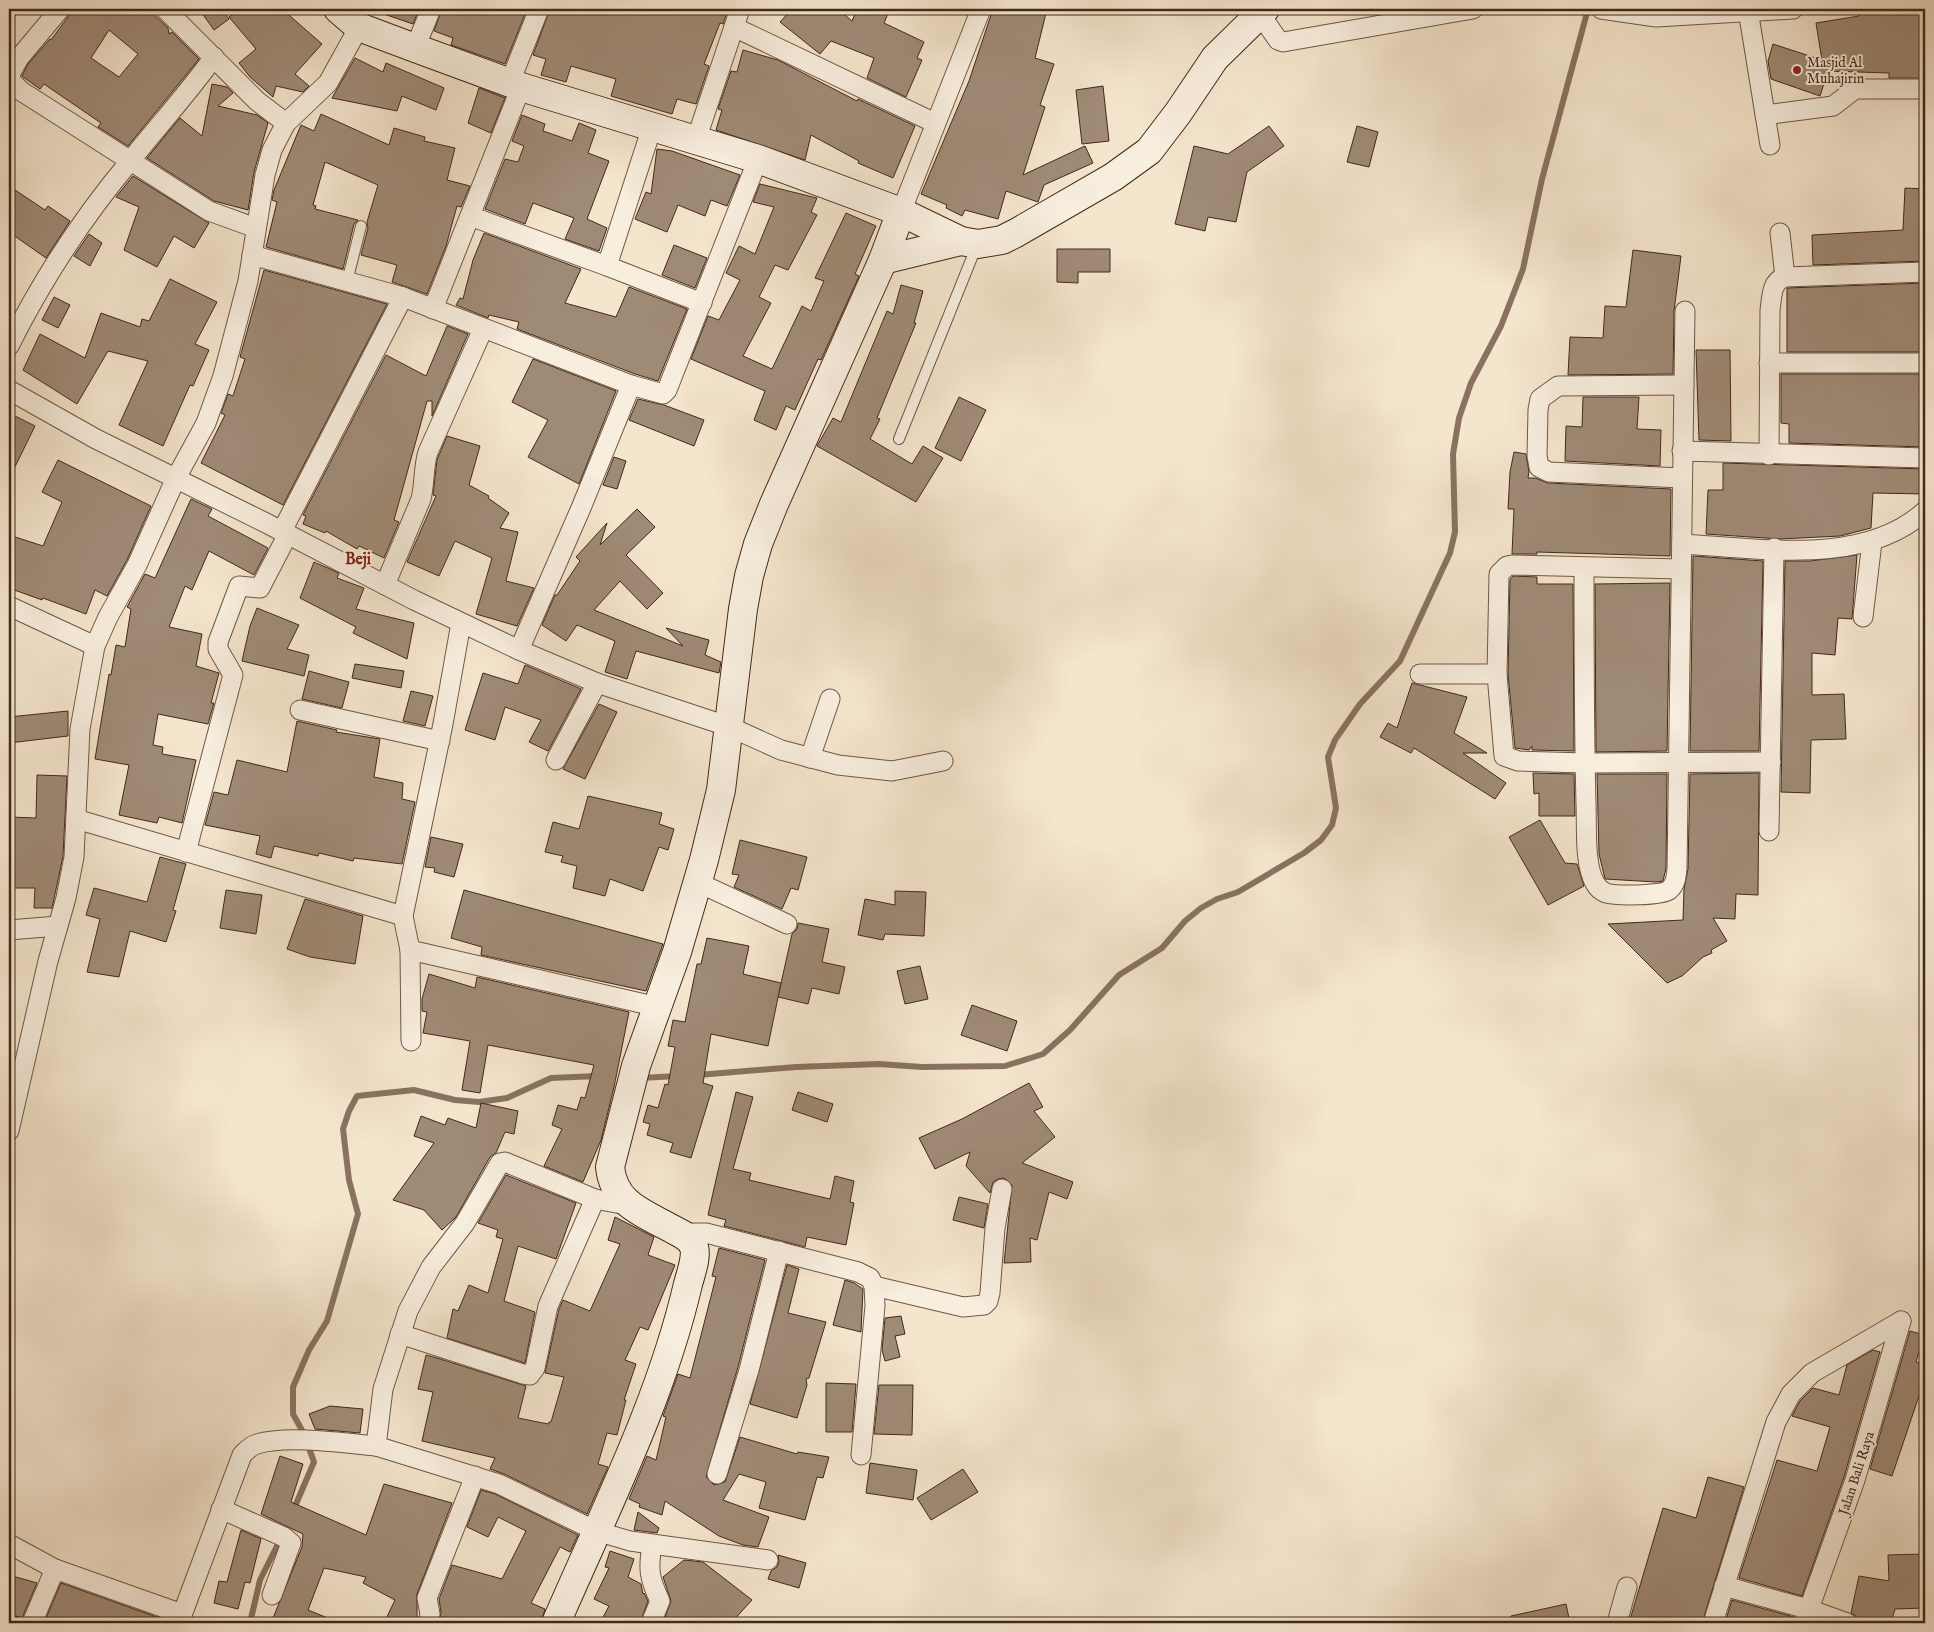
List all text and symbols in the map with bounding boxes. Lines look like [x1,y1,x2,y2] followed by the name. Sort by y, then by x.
[1807,54,1865,88] place label: Masjid Al Muhajirin
[1791,64,1803,76] marker: Masjid Al Muhajirin
[345,550,372,570] district label: Beji
[1834,1428,1879,1519] street label: Jalan Bali Raya

